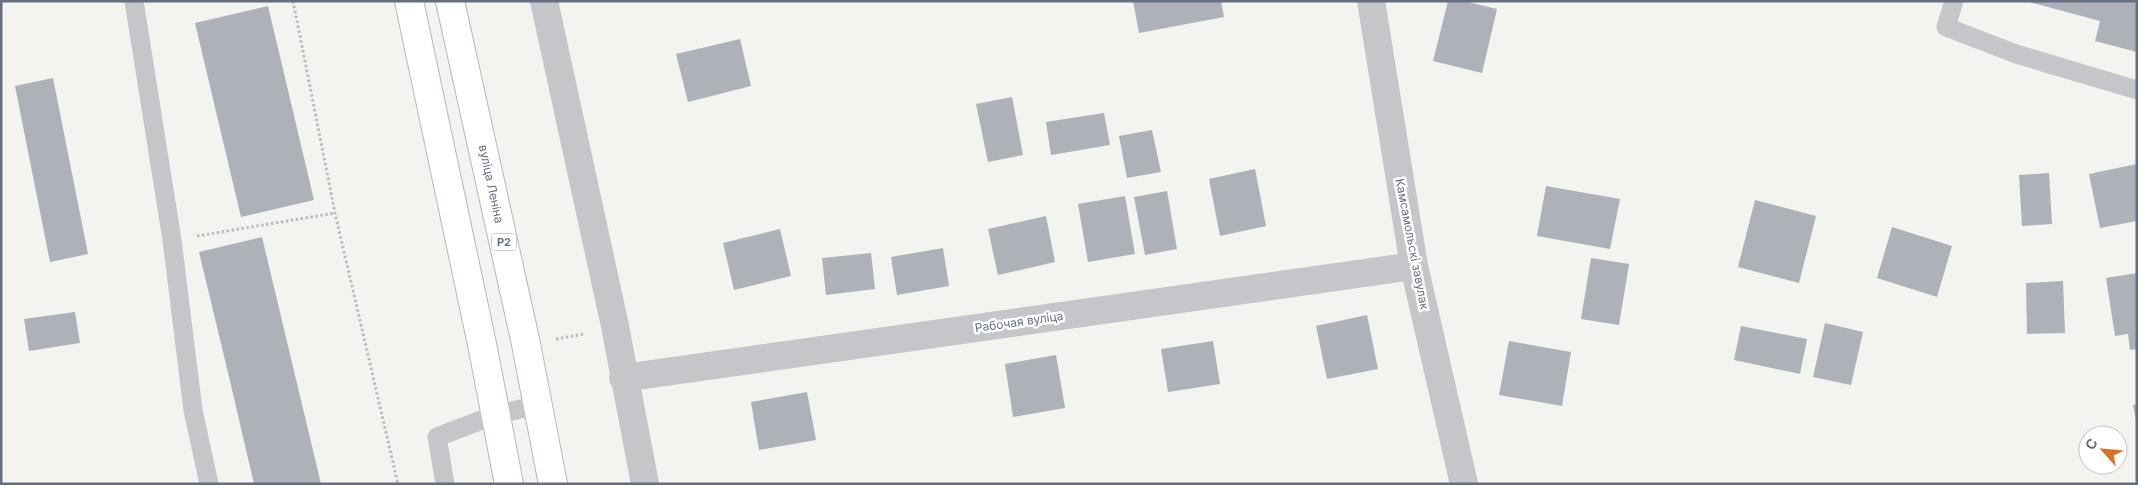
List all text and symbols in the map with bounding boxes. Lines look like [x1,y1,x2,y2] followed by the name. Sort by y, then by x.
[476,143,507,225] street label: вуліца Леніна
[1392,177,1433,311] street label: Камсамольскі завулак
[492,233,516,250] road number: Р2
[974,308,1064,335] street label: Рабочая вуліца
[2078,425,2128,475] north arrow
[2081,435,2101,452] text: С

